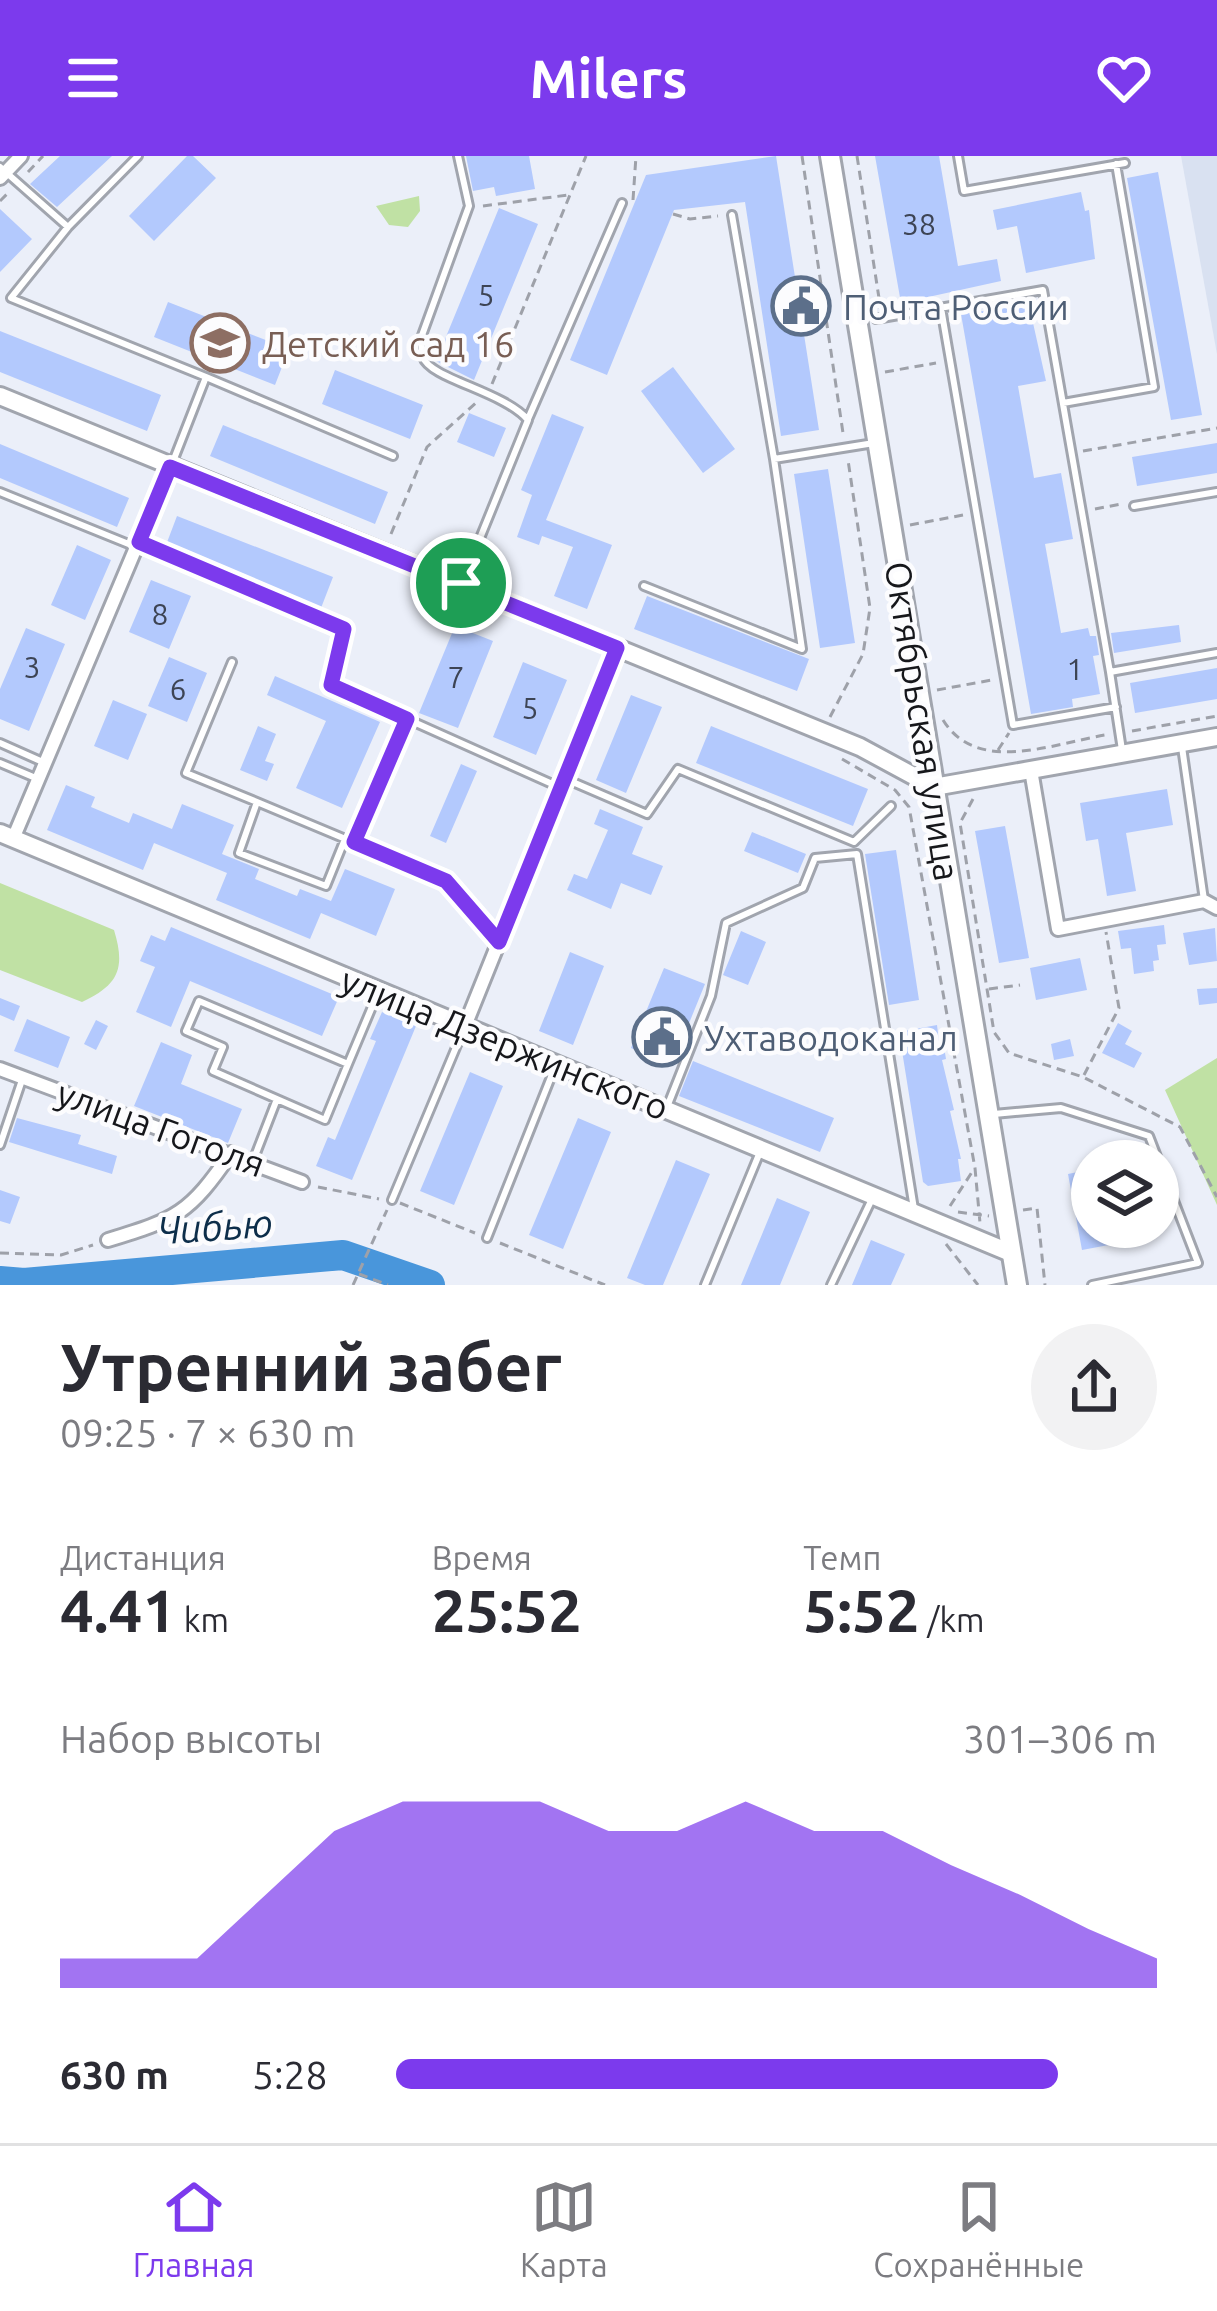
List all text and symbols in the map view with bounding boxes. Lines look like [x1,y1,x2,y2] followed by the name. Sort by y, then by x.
[60,45,126,111] icon: menu
[1091,45,1157,111] icon: heart
[529,48,688,108] text: Milers
[902,207,936,241] house number: 38
[770,275,832,337] public building icon: Почта России
[478,278,494,312] house number: 5
[843,286,1069,327] place label: Почта России
[189,312,251,374] school or university icon: Детский сад 16
[262,323,514,364] place label: Детский сад 16
[410,532,512,634] pin
[428,550,494,616] icon: arrive
[878,558,968,884] street label: Октябрьская улица
[152,597,168,631] house number: 8
[24,650,40,684] house number: 3
[1067,652,1083,686] house number: 1
[448,660,464,694] house number: 7
[170,672,186,706] house number: 6
[522,691,538,725] house number: 5
[335,958,675,1128] street label: улица Дзержинского
[631,1006,693,1068] public building icon: Ухтаводоканал
[704,1017,958,1058] place label: Ухтаводоканал
[52,1071,270,1185] street label: улица Гоголя
[1071,1140,1179,1248] map controls
[1071,1140,1179,1248] button: layers
[156,1201,274,1251] water label: Чибью
[1031,1324,1157,1450] button: share
[60,1329,562,1403] text: Утренний забег
[60,1411,355,1454] text: 09:25 · 7 × 630 m
[60,1539,226,1576] text: Дистанция
[432,1539,532,1576] text: Время
[803,1539,881,1576] text: Темп
[60,1576,176,1643] text: 4.41
[432,1576,582,1643] text: 25:52
[803,1576,920,1643] text: 5:52
[176,1601,229,1638] text: km
[920,1601,985,1638] text: /km
[60,1717,322,1760] text: Набор высоты
[963,1717,1157,1760] text: 301–306 m
[60,2053,169,2096] text: 630 m
[252,2053,328,2096] text: 5:28
[133,2174,254,2283] tab: Главная
[520,2174,608,2283] tab: Карта
[873,2174,1084,2283] tab: Сохранённые

